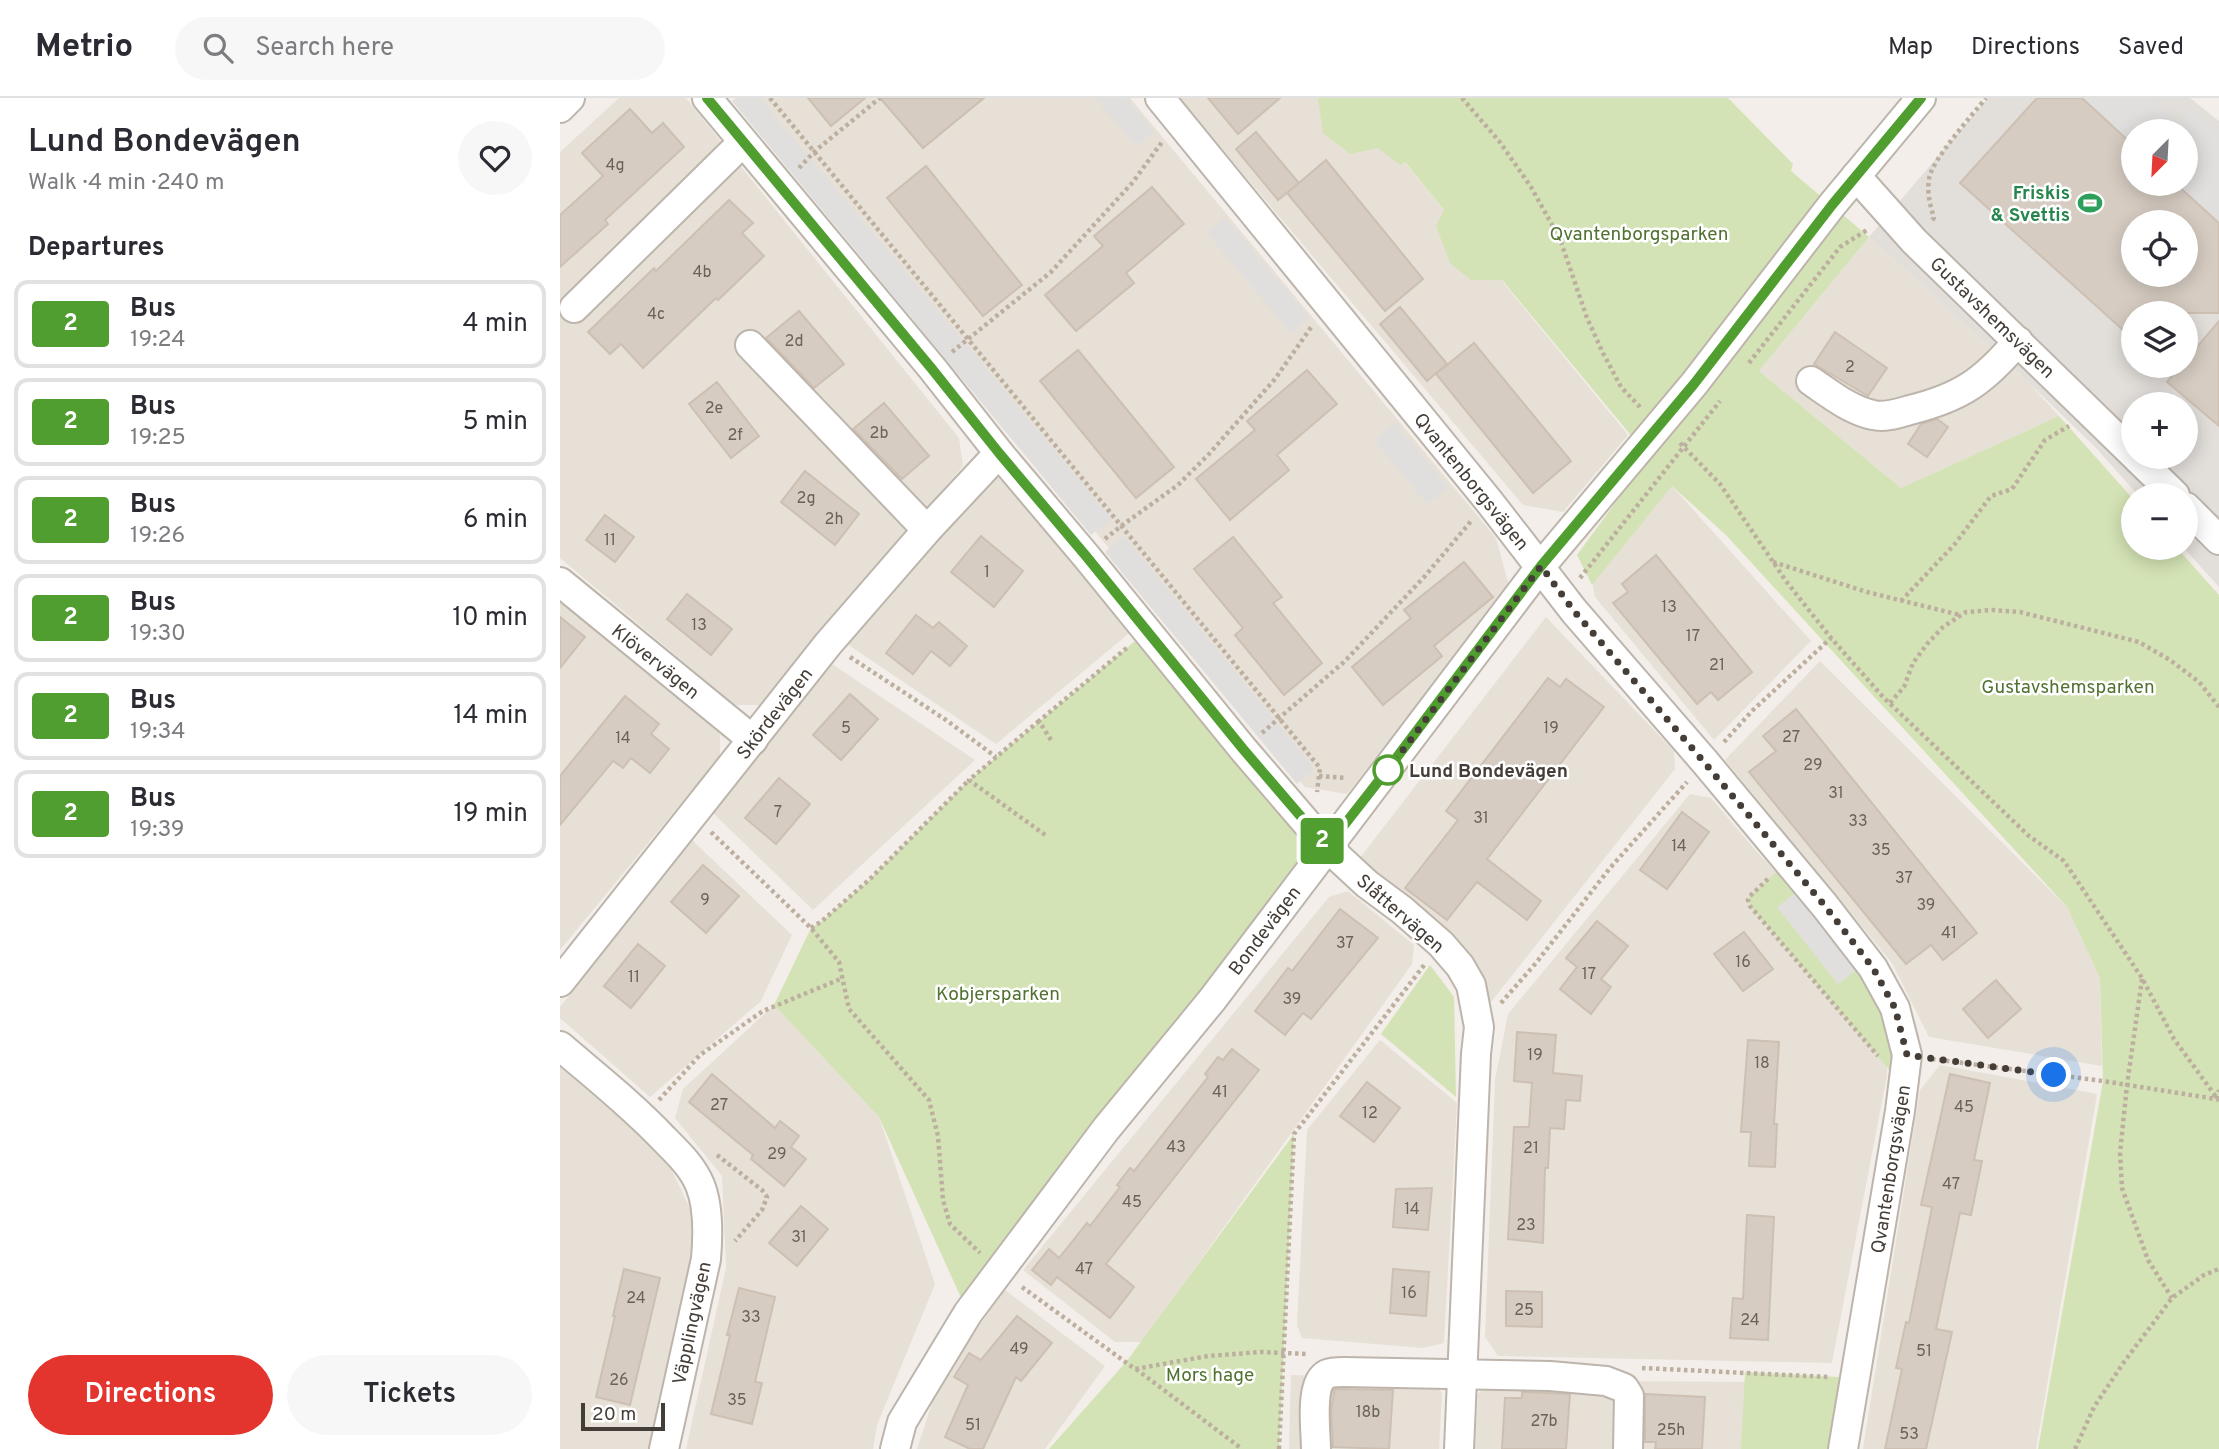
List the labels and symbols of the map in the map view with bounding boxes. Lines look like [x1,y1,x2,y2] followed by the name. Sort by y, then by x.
[2121,119,2198,196] north arrow
[606,156,624,176] house number: 4g
[1991,182,2070,228] place label: Friskis & Svettis
[2076,189,2104,217] sports icon: Friskis & Svettis
[1550,223,1728,247] park label: Qvantenborgsparken
[1924,253,2059,384] street label: Gustavshemsvägen
[693,263,711,283] house number: 4b
[647,305,665,325] house number: 4c
[785,332,803,352] house number: 2d
[1845,358,1855,378] house number: 2
[705,399,723,419] house number: 2e
[1407,408,1533,556] street label: Qvantenborgsvägen
[870,424,888,444] house number: 2b
[727,426,743,446] house number: 2f
[797,489,815,509] house number: 2g
[825,510,843,530] house number: 2h
[604,531,616,551] house number: 11
[984,563,990,583] house number: 1
[1661,598,1677,618] house number: 13
[691,616,707,636] house number: 13
[606,620,704,705] street label: Klövervägen
[1686,627,1700,647] house number: 17
[1709,656,1725,676] house number: 21
[732,663,819,765] street label: Skördevägen
[1981,676,2155,700] park label: Gustavshemsparken
[841,719,851,739] house number: 5
[1543,719,1559,739] house number: 19
[1782,728,1800,748] house number: 27
[615,729,631,749] house number: 14
[1373,755,1403,785] marker: Lund Bondevägen
[1803,756,1823,776] house number: 29
[1409,760,1568,784] place label: Lund Bondevägen
[1828,784,1844,804] house number: 31
[774,803,782,823] house number: 7
[1473,809,1489,829] house number: 31
[1848,812,1868,832] house number: 33
[1299,818,1345,864] line badge: 2
[1671,837,1687,857] house number: 14
[1871,841,1891,861] house number: 35
[1895,869,1913,889] house number: 37
[1351,870,1449,959] street label: Slåttervägen
[1224,882,1307,981] street label: Bondevägen
[700,891,710,911] house number: 9
[1917,896,1935,916] house number: 39
[1941,924,1957,944] house number: 41
[1336,934,1354,954] house number: 37
[1735,953,1751,973] house number: 16
[1582,965,1596,985] house number: 17
[628,968,640,988] house number: 11
[936,983,1060,1007] park label: Kobjersparken
[1283,990,1301,1010] house number: 39
[1527,1046,1543,1066] house number: 19
[1754,1054,1770,1074] house number: 18
[2036,1057,2071,1092] your location
[1212,1083,1228,1103] house number: 41
[1867,1083,1917,1255] street label: Qvantenborgsvägen
[710,1096,728,1116] house number: 27
[1954,1098,1974,1118] house number: 45
[1362,1104,1378,1124] house number: 12
[1166,1138,1186,1158] house number: 43
[1523,1139,1539,1159] house number: 21
[767,1145,787,1165] house number: 29
[1942,1175,1960,1195] house number: 47
[1122,1193,1142,1213] house number: 45
[1404,1200,1420,1220] house number: 14
[1516,1216,1536,1236] house number: 23
[791,1228,807,1248] house number: 31
[668,1260,718,1387] street label: Väpplingvägen
[1075,1260,1093,1280] house number: 47
[1401,1284,1417,1304] house number: 16
[626,1289,646,1309] house number: 24
[1514,1301,1534,1321] house number: 25
[741,1308,761,1328] house number: 33
[1740,1311,1760,1331] house number: 24
[1009,1340,1029,1360] house number: 49
[1916,1342,1932,1362] house number: 51
[1166,1364,1254,1388] park label: Mors hage
[609,1371,629,1391] house number: 26
[727,1391,747,1411] house number: 35
[581,1400,665,1432] scale bar
[1356,1403,1380,1423] house number: 18b
[1531,1412,1557,1432] house number: 27b
[965,1416,981,1436] house number: 51
[1657,1421,1685,1441] house number: 25h
[1899,1425,1919,1445] house number: 53

